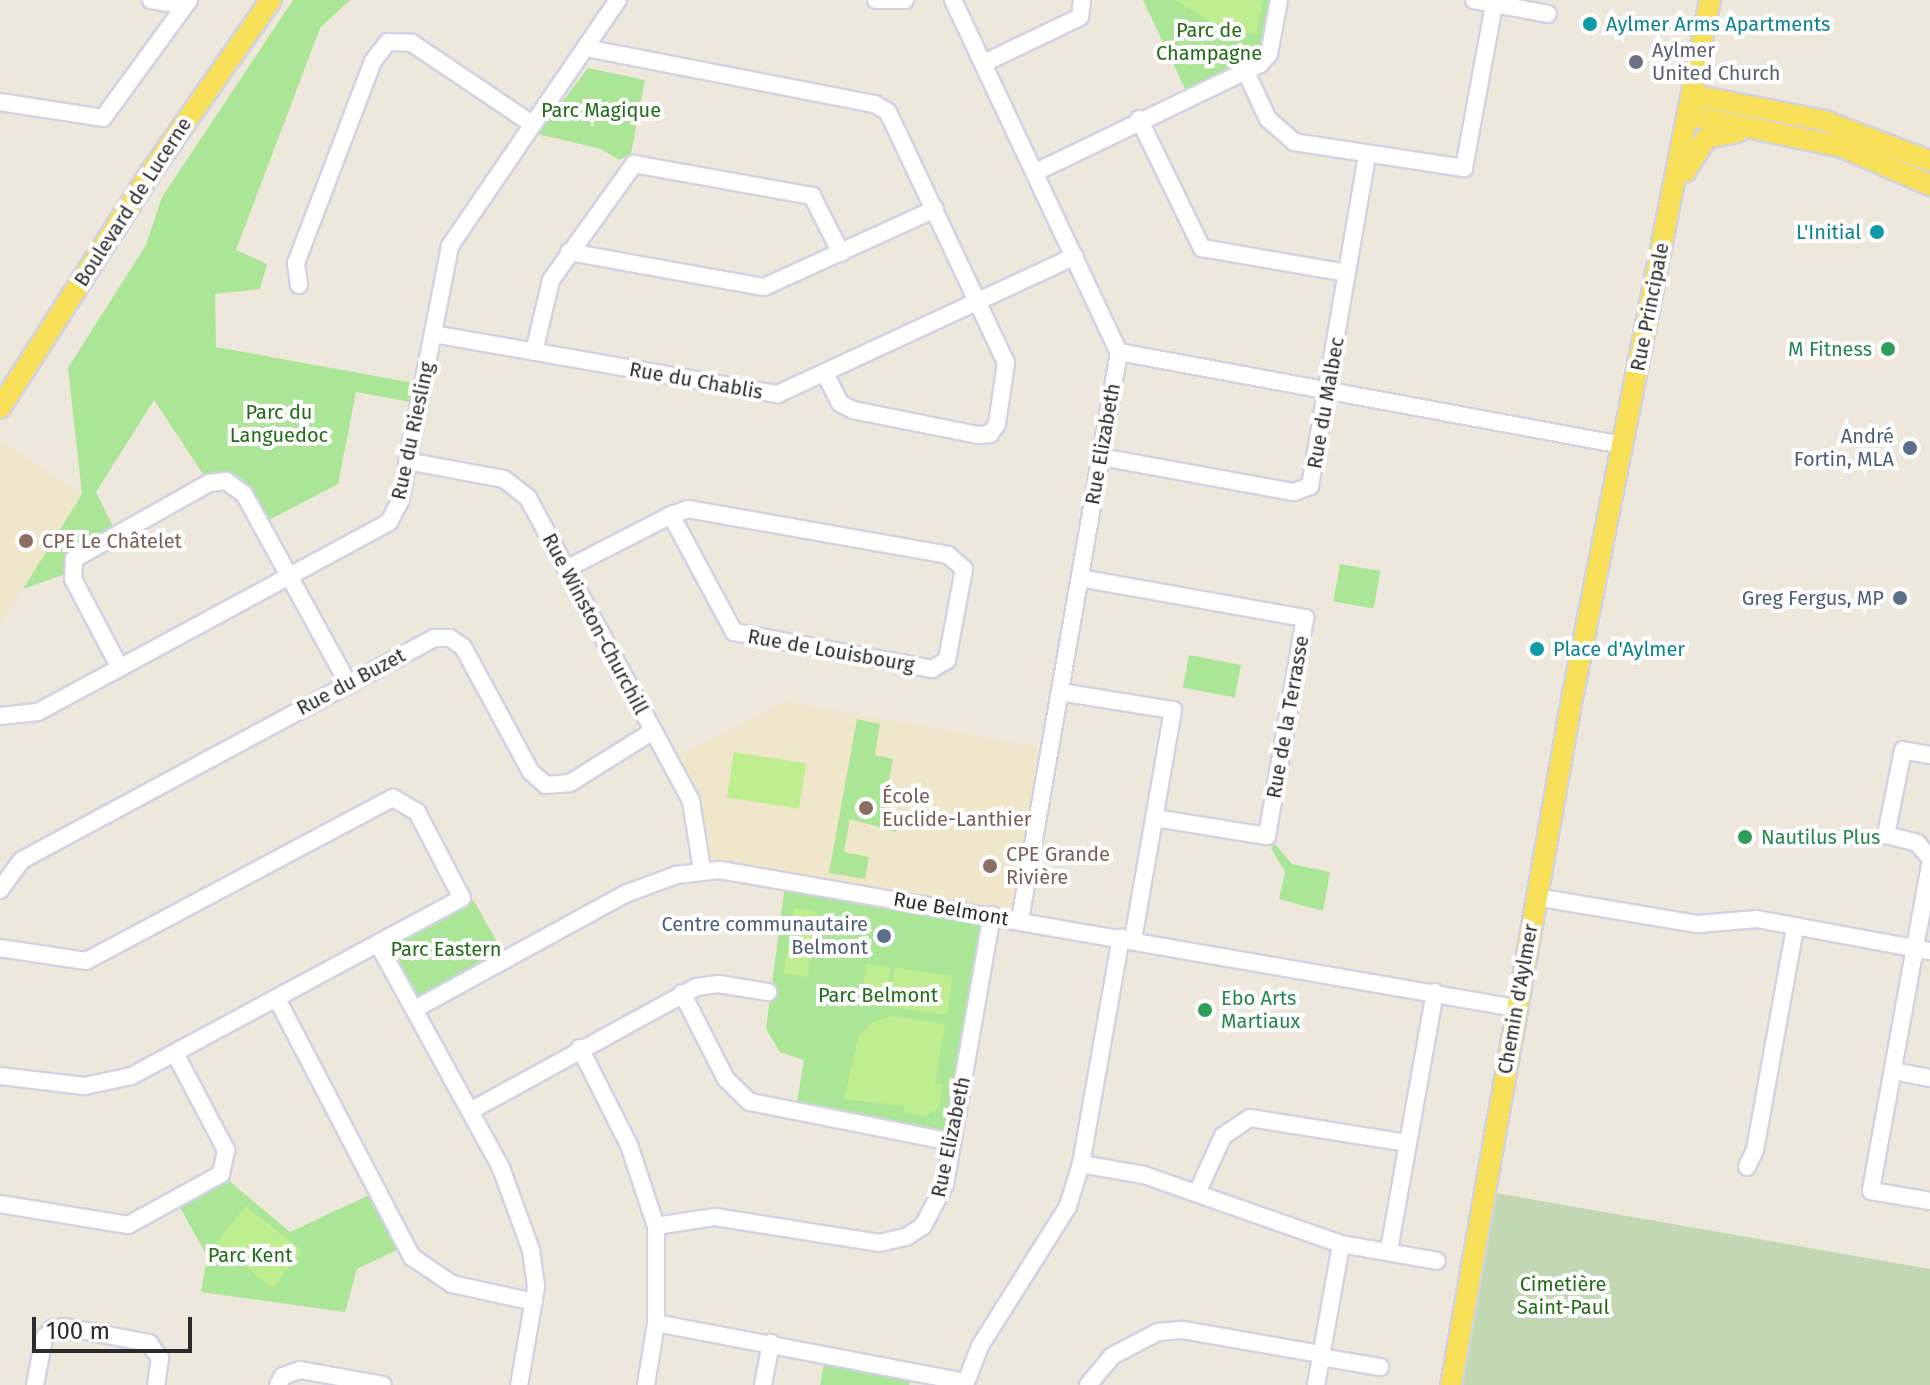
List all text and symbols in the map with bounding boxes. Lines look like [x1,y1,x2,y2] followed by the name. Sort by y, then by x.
[1606,12,1830,36] place label: Aylmer Arms Apartments
[1581,15,1599,33] marker: Aylmer Arms Apartments
[1156,18,1262,65] park label: Parc de Champagne
[1652,38,1780,85] place label: Aylmer United Church
[1627,53,1645,71] marker: Aylmer United Church
[541,98,661,122] park label: Parc Magique
[69,113,197,291] street label: Boulevard de Lucerne
[1796,220,1861,244] place label: L'Initial
[1868,223,1886,241] marker: L'Initial
[1626,241,1674,373] street label: Rue Principale
[1303,335,1349,471] street label: Rue du Malbec
[1788,337,1872,361] place label: M Fitness
[1879,340,1897,358] marker: M Fitness
[627,357,765,405] street label: Rue du Chablis
[387,360,439,502] street label: Rue du Riesling
[1080,381,1126,507] street label: Rue Elizabeth
[230,401,328,448] park label: Parc du Languedoc
[1794,424,1894,471] place label: André Fortin, MLA
[1901,439,1919,457] marker: André Fortin, MLA
[42,529,182,553] place label: CPE Le Châtelet
[537,529,653,719] street label: Rue Winston-Churchill
[17,532,35,550] marker: CPE Le Châtelet
[1742,586,1884,610] place label: Greg Fergus, MP
[1891,589,1909,607] marker: Greg Fergus, MP
[746,625,916,677] street label: Rue de Louisbourg
[1262,634,1314,800] street label: Rue de la Terrasse
[1553,637,1685,661] place label: Place d'Aylmer
[1528,640,1546,658] marker: Place d'Aylmer
[293,643,409,721] street label: Rue du Buzet
[882,784,1032,831] place label: École Euclide-Lanthier
[857,799,875,817] marker: École Euclide-Lanthier
[1761,825,1880,849] place label: Nautilus Plus
[1736,828,1754,846] marker: Nautilus Plus
[1006,842,1110,889] place label: CPE Grande Rivière
[981,857,999,875] marker: CPE Grande Rivière
[891,887,1011,931] street label: Rue Belmont
[661,912,868,959] place label: Centre communautaire Belmont
[1493,922,1543,1076] street label: Chemin d'Aylmer
[875,927,893,945] marker: Centre communautaire Belmont
[390,937,502,961] park label: Parc Eastern
[818,983,938,1007] park label: Parc Belmont
[1221,986,1300,1033] place label: Ebo Arts Martiaux
[1196,1001,1214,1019] marker: Ebo Arts Martiaux
[926,1074,976,1200] street label: Rue Elizabeth
[208,1243,292,1267] park label: Parc Kent
[1517,1272,1609,1319] park label: Cimetière Saint-Paul
[36,1301,196,1351] scale bar
[46,1317,110,1345] text: 100 m

